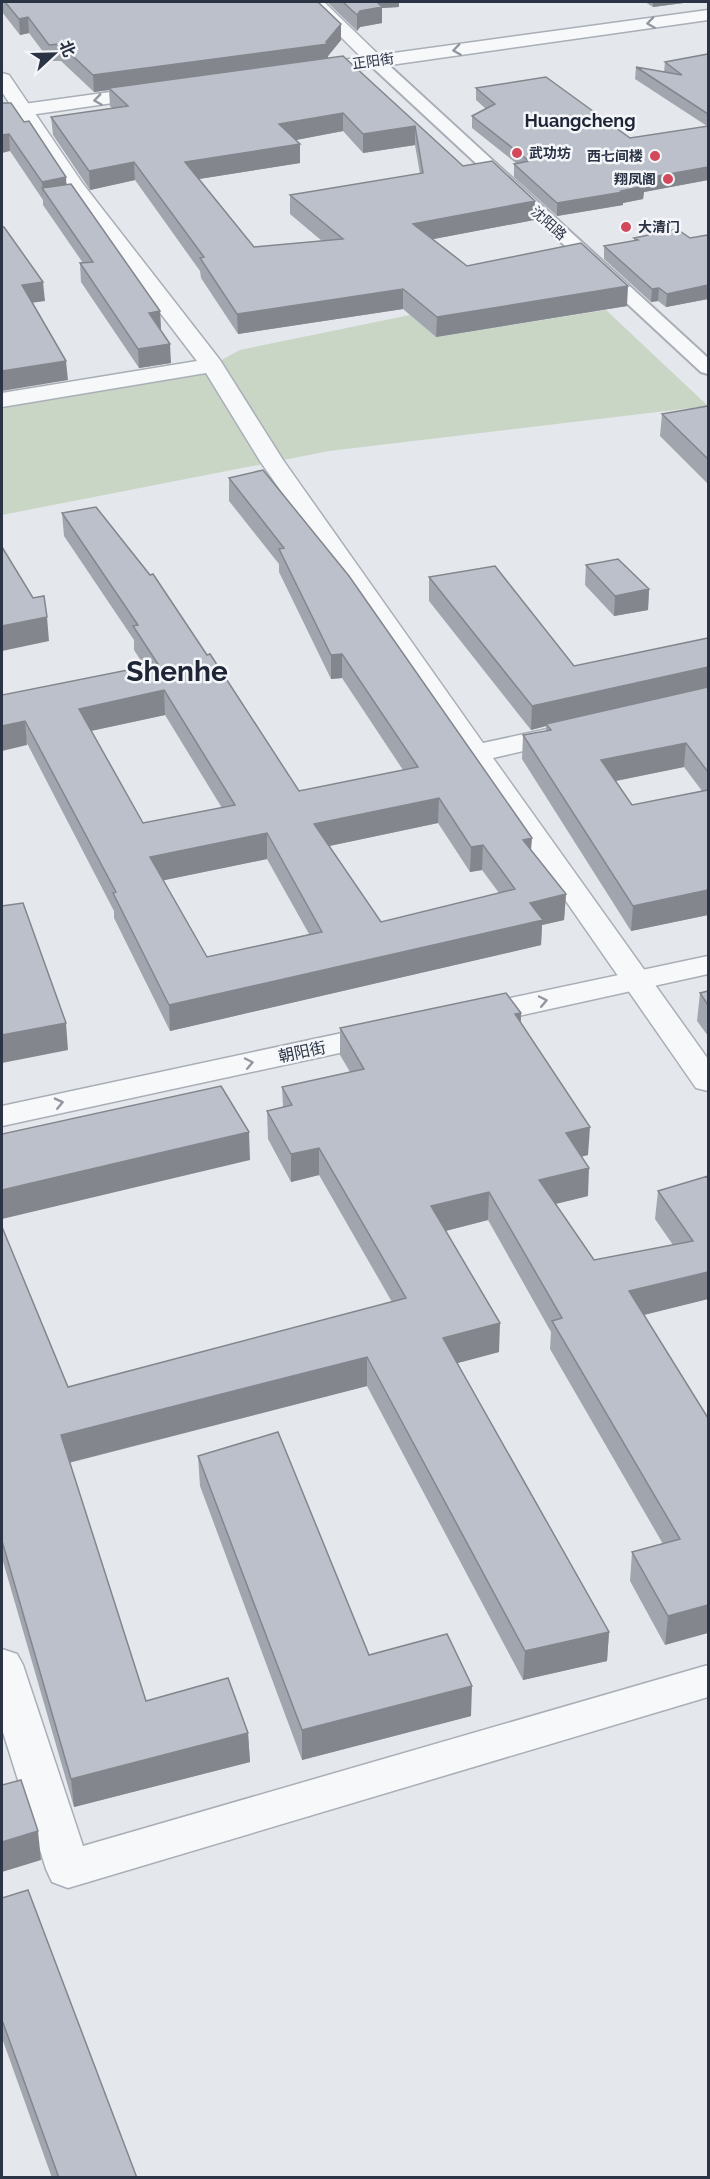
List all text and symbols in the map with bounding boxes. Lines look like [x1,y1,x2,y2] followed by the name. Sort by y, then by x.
[646,16,655,28] one-way arrow
[24,24,84,84] north arrow
[56,38,79,60] text: 北
[453,43,462,55] one-way arrow
[351,50,395,72] street label: 正阳街
[93,93,102,105] one-way arrow
[524,110,636,131] district label: Huangcheng
[529,145,571,161] place label: 武功坊
[510,146,524,160] marker: 武功坊
[587,148,643,164] place label: 西七间楼
[648,149,662,163] marker: 西七间楼
[614,171,656,187] place label: 翔凤阁
[661,172,675,186] marker: 翔凤阁
[528,203,570,243] street label: 沈阳路
[638,219,680,235] place label: 大清门
[619,220,633,234] marker: 大清门
[126,655,228,688] district label: Shenhe
[537,995,547,1008] one-way arrow
[277,1038,327,1066] street label: 朝阳街
[244,1057,254,1070] one-way arrow
[53,1098,63,1111] one-way arrow

